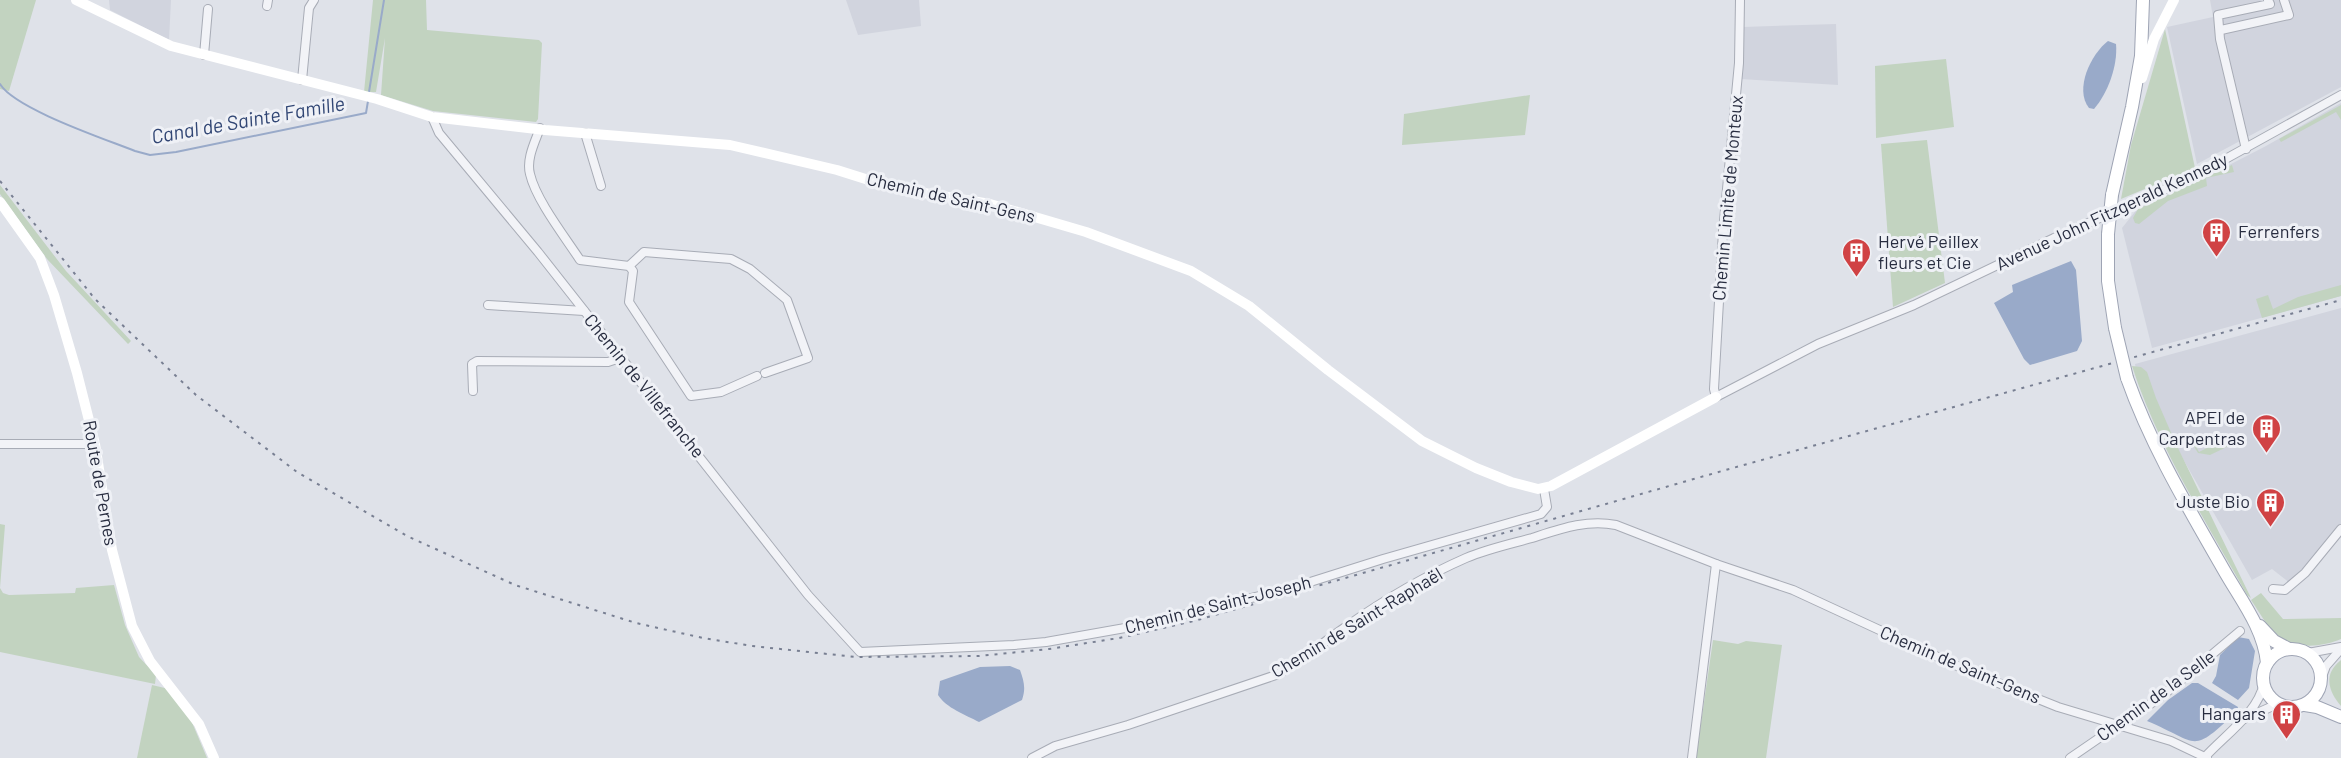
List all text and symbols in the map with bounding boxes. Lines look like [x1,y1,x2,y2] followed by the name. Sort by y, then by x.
[149,90,346,148] water label: Canal de Sainte Famille
[1707,94,1747,302] street label: Chemin Limite de Monteux
[1992,148,2231,275] street label: Avenue John Fitzgerald Kennedy
[865,167,1038,227] street label: Chemin de Saint-Gens
[2201,216,2233,258] building icon: Ferrenfers
[2238,220,2320,242] place label: Ferrenfers
[1878,230,1979,273] place label: Hervé Peillex fleurs et Cie
[1841,236,1873,278] building icon: Hervé Peillex fleurs et Cie
[580,309,710,462] street label: Chemin de Villefranche
[2158,406,2245,449] place label: APEI de Carpentras
[2250,412,2282,454] building icon: APEI de Carpentras
[79,418,123,547] street label: Route de Pernes
[2255,486,2287,528] building icon: Juste Bio
[2176,490,2250,512] place label: Juste Bio
[1267,562,1446,682] street label: Chemin de Saint-Raphaël
[1122,570,1313,638] street label: Chemin de Saint-Joseph
[1877,620,2044,708] street label: Chemin de Saint-Gens
[2092,645,2219,745] street label: Chemin de la Selle
[2271,698,2303,740] building icon: Hangars
[2201,702,2266,724] place label: Hangars

